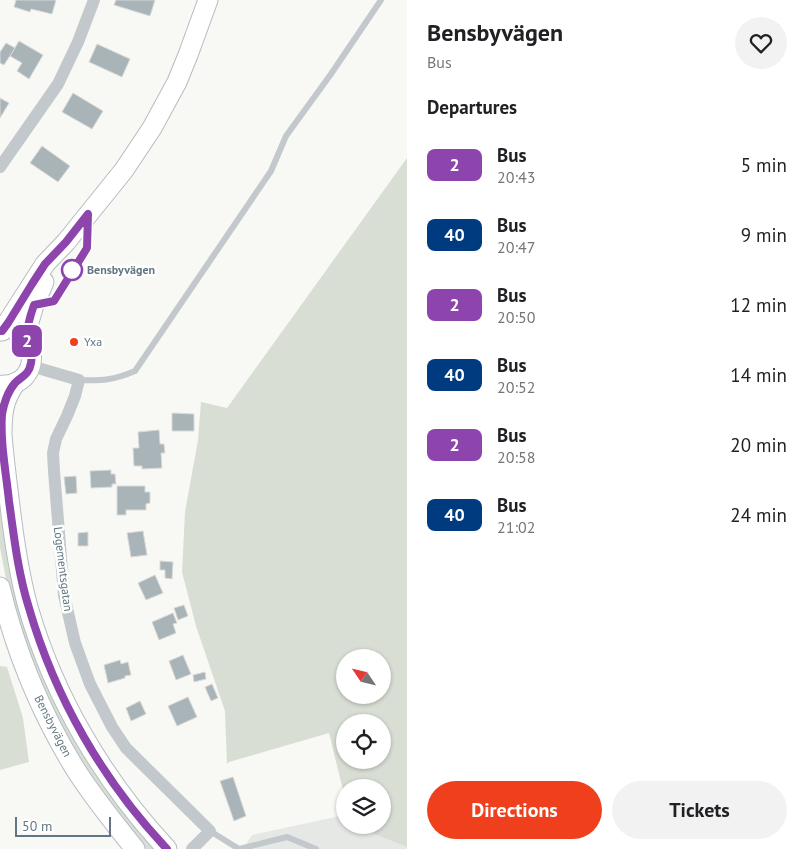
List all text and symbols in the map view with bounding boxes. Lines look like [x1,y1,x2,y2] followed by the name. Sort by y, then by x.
[427,17,563,48] text: Bensbyvägen
[735,17,787,69] button: heart
[427,52,452,72] text: Bus
[427,95,517,119] text: Departures
[497,143,526,167] text: Bus
[449,153,460,176] text: 2
[741,153,787,177] text: 5 min
[497,167,535,187] text: 20:43
[497,213,526,237] text: Bus
[444,223,465,246] text: 40
[741,223,787,247] text: 9 min
[497,237,535,257] text: 20:47
[61,259,83,281] marker: Bensbyvägen
[87,262,155,277] place label: Bensbyvägen
[497,283,526,307] text: Bus
[449,293,460,316] text: 2
[730,293,787,317] text: 12 min
[497,307,535,327] text: 20:50
[11,325,43,357] line badge: 2
[22,329,32,352] text: 2
[84,334,102,349] place label: Yxa
[68,336,80,348] marker: Yxa
[497,353,526,377] text: Bus
[444,363,465,386] text: 40
[730,363,787,387] text: 14 min
[497,377,535,397] text: 20:52
[497,423,526,447] text: Bus
[449,433,460,456] text: 2
[730,433,787,457] text: 20 min
[497,447,535,467] text: 20:58
[497,493,526,517] text: Bus
[444,503,465,526] text: 40
[730,503,787,527] text: 24 min
[497,517,535,537] text: 21:02
[51,526,76,612] street label: Logementsgatan
[336,649,391,704] north arrow
[336,649,391,834] map controls
[31,692,75,759] street label: Bensbyvägen
[336,714,391,769] button: locate
[336,779,391,834] button: layers
[427,781,602,839] button: Directions
[612,781,787,839] button: Tickets
[15,814,111,837] scale bar
[22,817,52,835] text: 50 m

